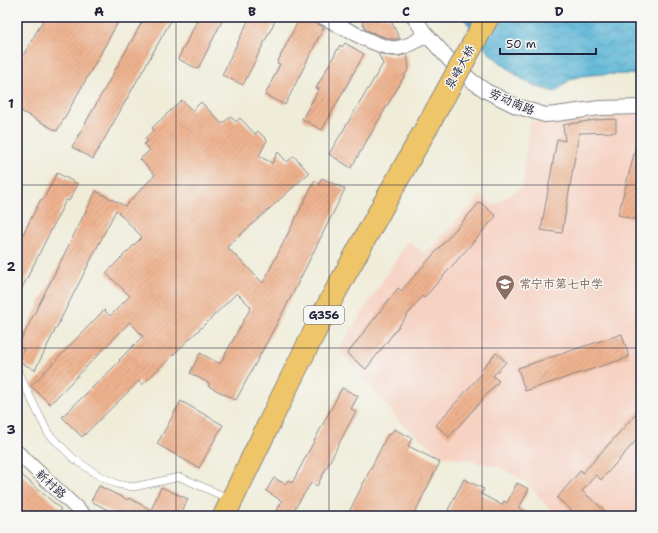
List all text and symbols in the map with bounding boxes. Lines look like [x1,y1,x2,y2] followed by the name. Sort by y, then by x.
[94,3,104,20] text: A
[248,3,256,20] text: B
[402,3,410,20] text: C
[554,3,564,20] text: D
[500,30,596,56] scale bar
[506,36,536,52] text: 50 m
[441,41,479,92] street label: 泉峰大桥
[487,85,537,119] street label: 劳动南路
[8,95,14,112] text: 1
[6,258,16,275] text: 2
[494,273,516,301] school or university icon: 常宁市第七中学
[519,276,603,292] place label: 常宁市第七中学
[304,306,344,324] road number: G356
[6,421,16,438] text: 3
[32,466,70,502] street label: 新村路

